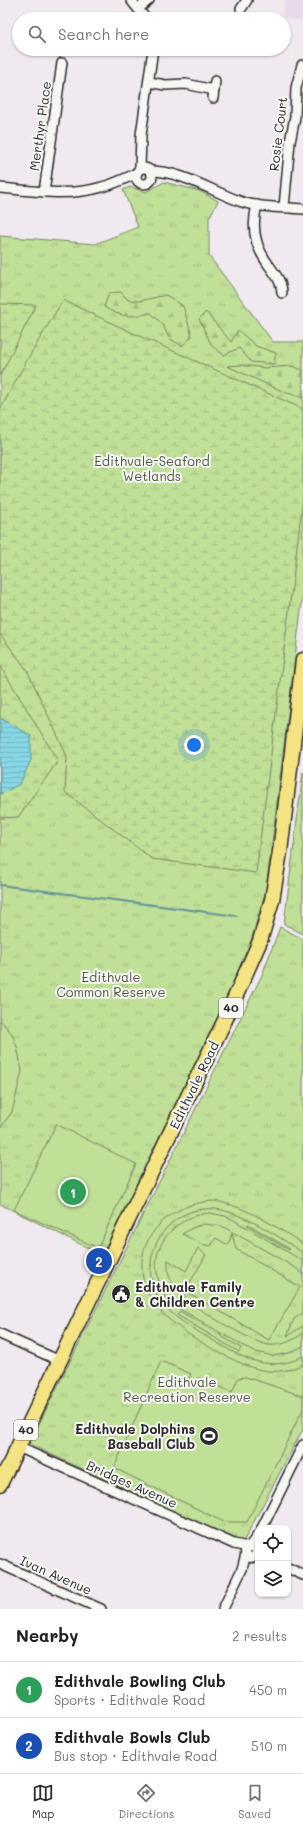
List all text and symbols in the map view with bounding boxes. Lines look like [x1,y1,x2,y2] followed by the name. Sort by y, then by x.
[12,12,291,56] search box
[26,23,48,45] icon: search
[58,24,149,44] text: Search here
[25,80,54,172] street label: Merthyr Place
[265,95,291,172] street label: Rosie Court
[94,452,210,484] park label: Edithvale-Seaford Wetlands
[184,735,204,755] your location
[57,968,165,1000] park label: Edithvale Common Reserve
[219,998,243,1018] road number: 40
[165,1038,222,1131] street label: Edithvale Road
[60,1177,86,1207] pin: 1
[86,1246,112,1276] pin: 2
[135,1278,255,1310] place label: Edithvale Family & Children Centre
[110,1283,132,1305] public building icon: Edithvale Family & Children Centre
[123,1373,251,1405] park label: Edithvale Recreation Reserve
[14,1420,38,1440] road number: 40
[75,1420,195,1452] place label: Edithvale Dolphins Baseball Club
[198,1425,220,1447] sports icon: Edithvale Dolphins Baseball Club
[84,1456,180,1511] street label: Bridges Avenue
[255,1525,291,1597] map controls
[255,1525,291,1561] button: locate
[18,1551,95,1598] street label: Ivan Avenue
[255,1561,291,1597] button: layers
[16,1624,78,1646] text: Nearby
[232,1627,287,1644] text: 2 results
[54,1671,225,1691] text: Edithvale Bowling Club
[26,1681,32,1698] text: 1
[249,1681,287,1698] text: 450 m
[54,1691,205,1708] text: Sports · Edithvale Road
[54,1727,210,1747] text: Edithvale Bowls Club
[25,1737,33,1754] text: 2
[251,1737,287,1754] text: 510 m
[54,1747,217,1764] text: Bus stop · Edithvale Road
[32,1782,54,1821] tab: Map
[118,1782,174,1821] tab: Directions
[238,1782,271,1821] tab: Saved

